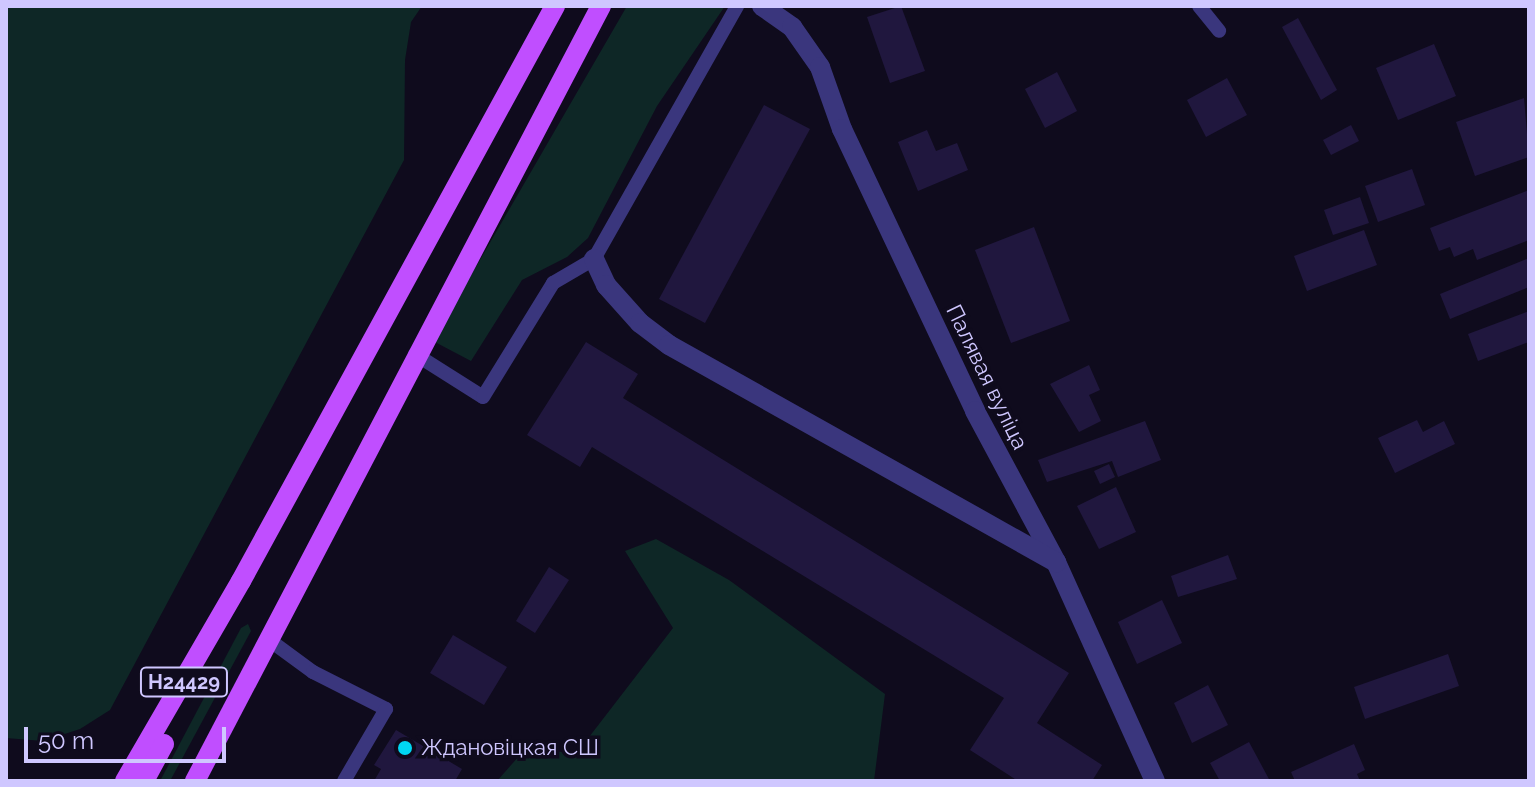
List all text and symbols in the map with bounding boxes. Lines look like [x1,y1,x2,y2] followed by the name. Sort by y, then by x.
[940,300,1034,454] street label: Палявая вуліца
[138,666,230,698] road number: Н24429
[28,711,230,761] scale bar
[38,726,94,755] text: 50 m
[421,735,599,761] place label: Ждановіцкая СШ
[396,739,414,757] marker: Ждановіцкая СШ

